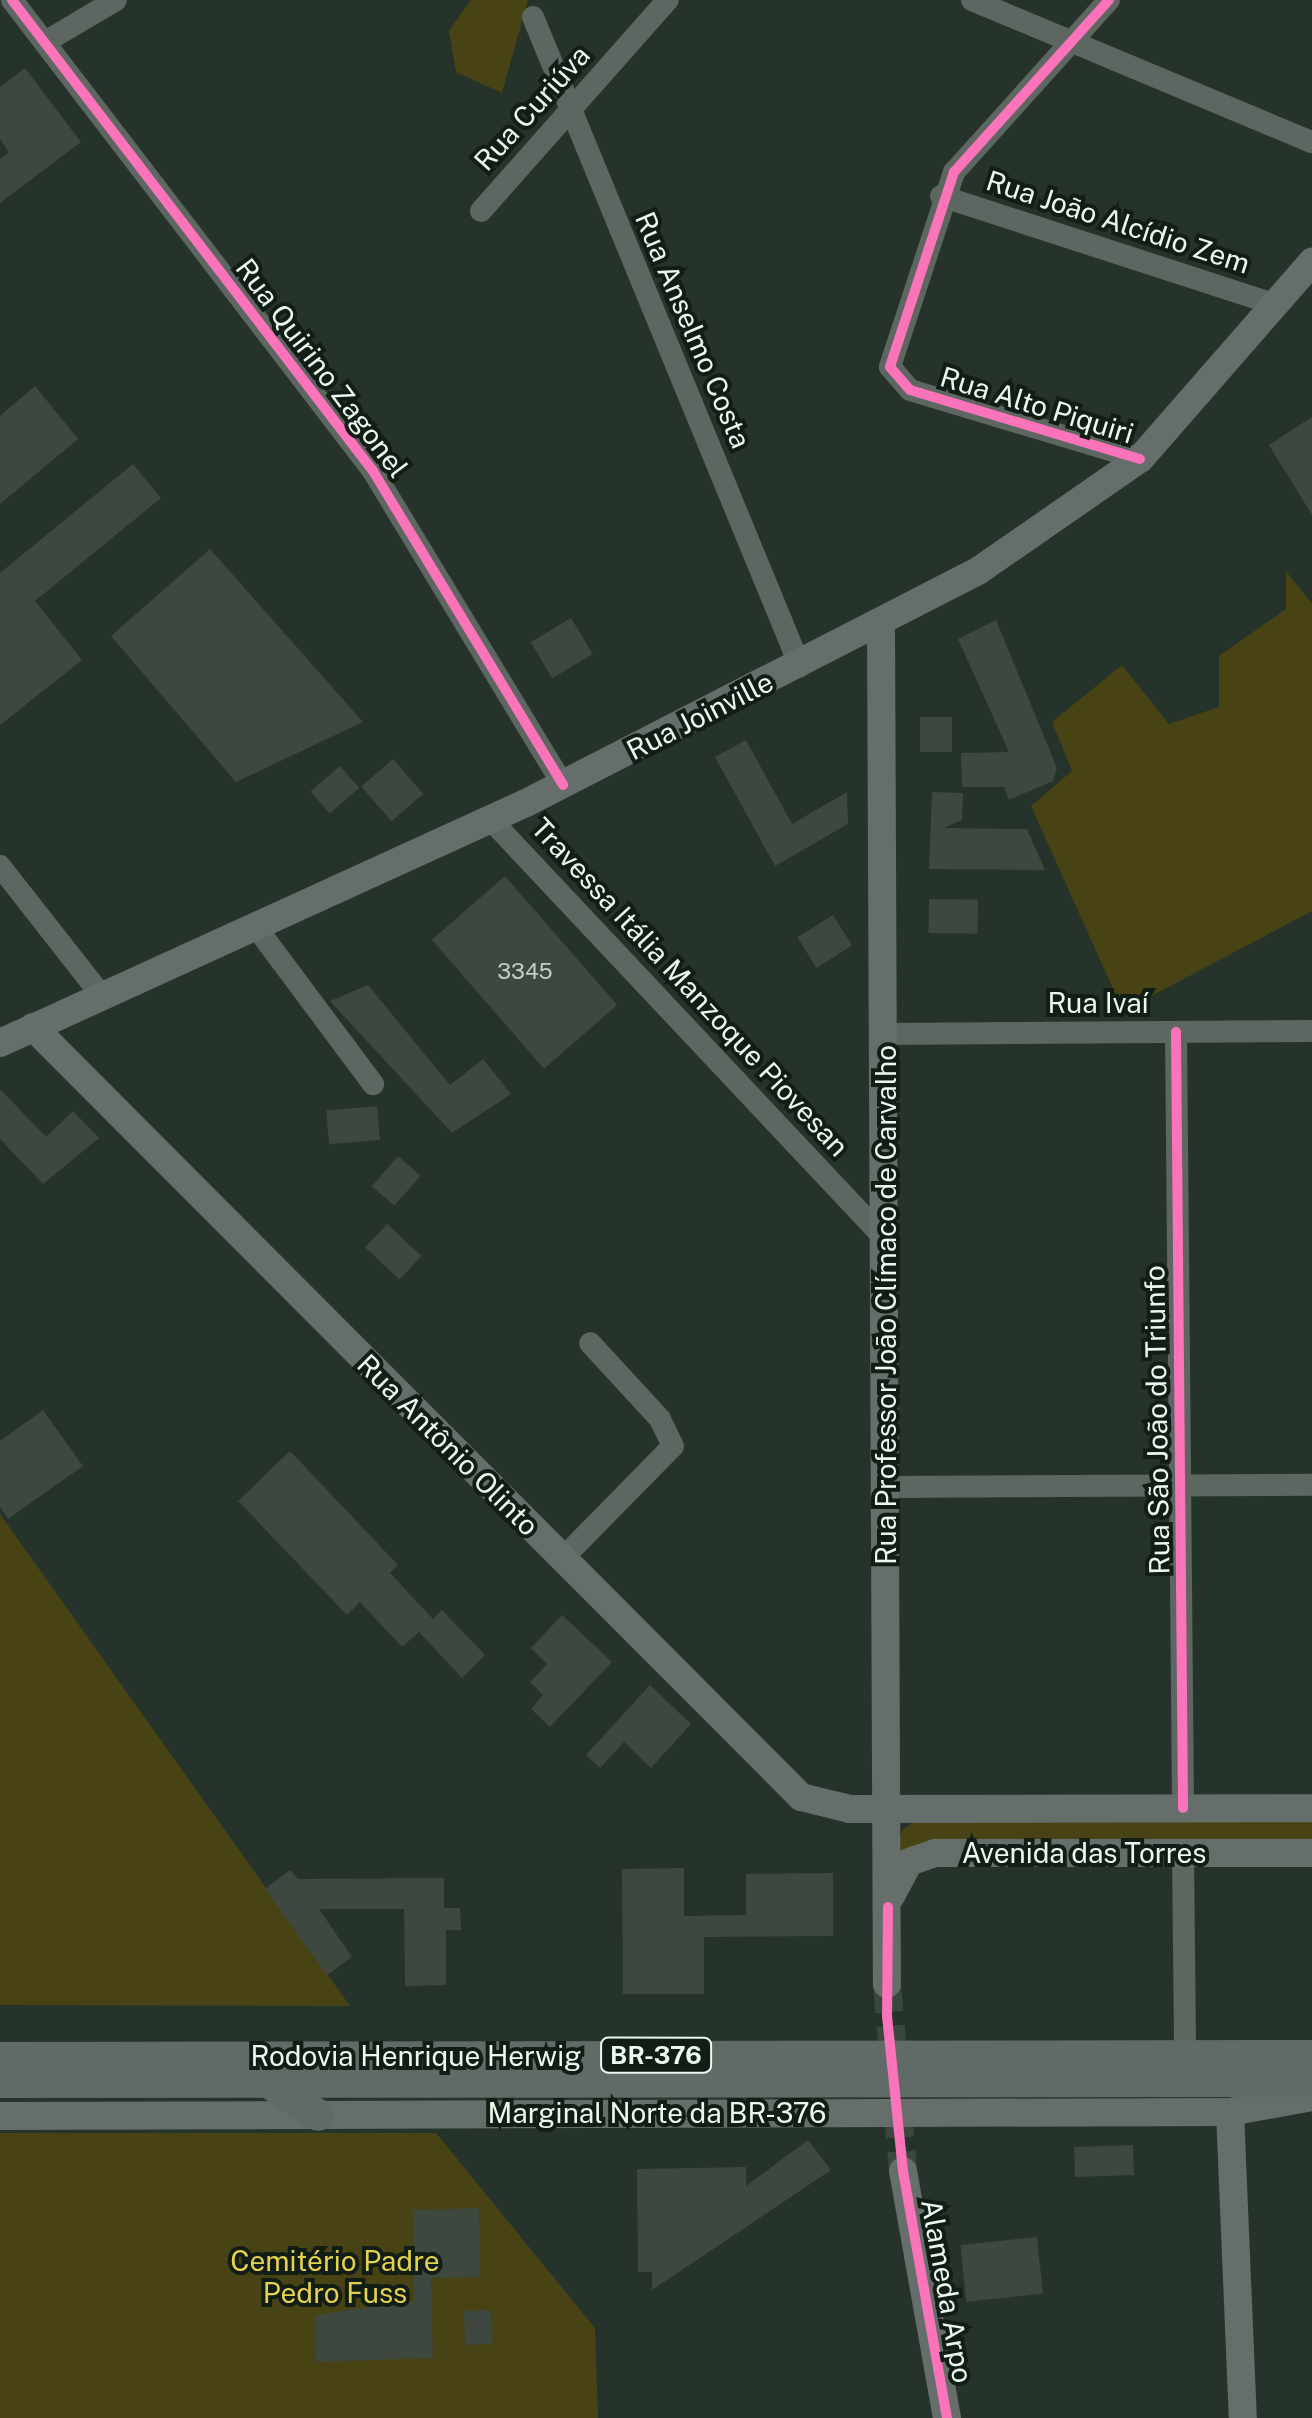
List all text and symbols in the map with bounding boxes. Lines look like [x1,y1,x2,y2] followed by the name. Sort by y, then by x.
[467,39,597,177] street label: Rua Curiúva
[982,163,1254,281] street label: Rua João Alcídio Zem
[628,207,758,453] street label: Rua Anselmo Costa
[229,252,415,484] street label: Rua Quirino Zagonel
[936,360,1138,450] street label: Rua Alto Piquiri
[621,665,779,767] street label: Rua Joinville
[524,811,856,1163] street label: Travessa Itália Manzoque Piovesan
[497,959,553,985] house number: 3345
[1047,986,1149,1020] street label: Rua Ivaí
[869,1044,903,1566] street label: Rua Professor João Clímaco de Carvalho
[1137,1264,1177,1576] street label: Rua São João do Triunfo
[350,1347,546,1543] street label: Rua Antônio Olinto
[961,1836,1207,1870] street label: Avenida das Torres
[598,2035,714,2075] road number: BR-376
[250,2039,582,2073] street label: Rodovia Henrique Herwig
[487,2096,827,2130] street label: Marginal Norte da BR-376
[914,2196,980,2386] street label: Alameda Arpo
[230,2244,440,2310] park label: Cemitério Padre Pedro Fuss

